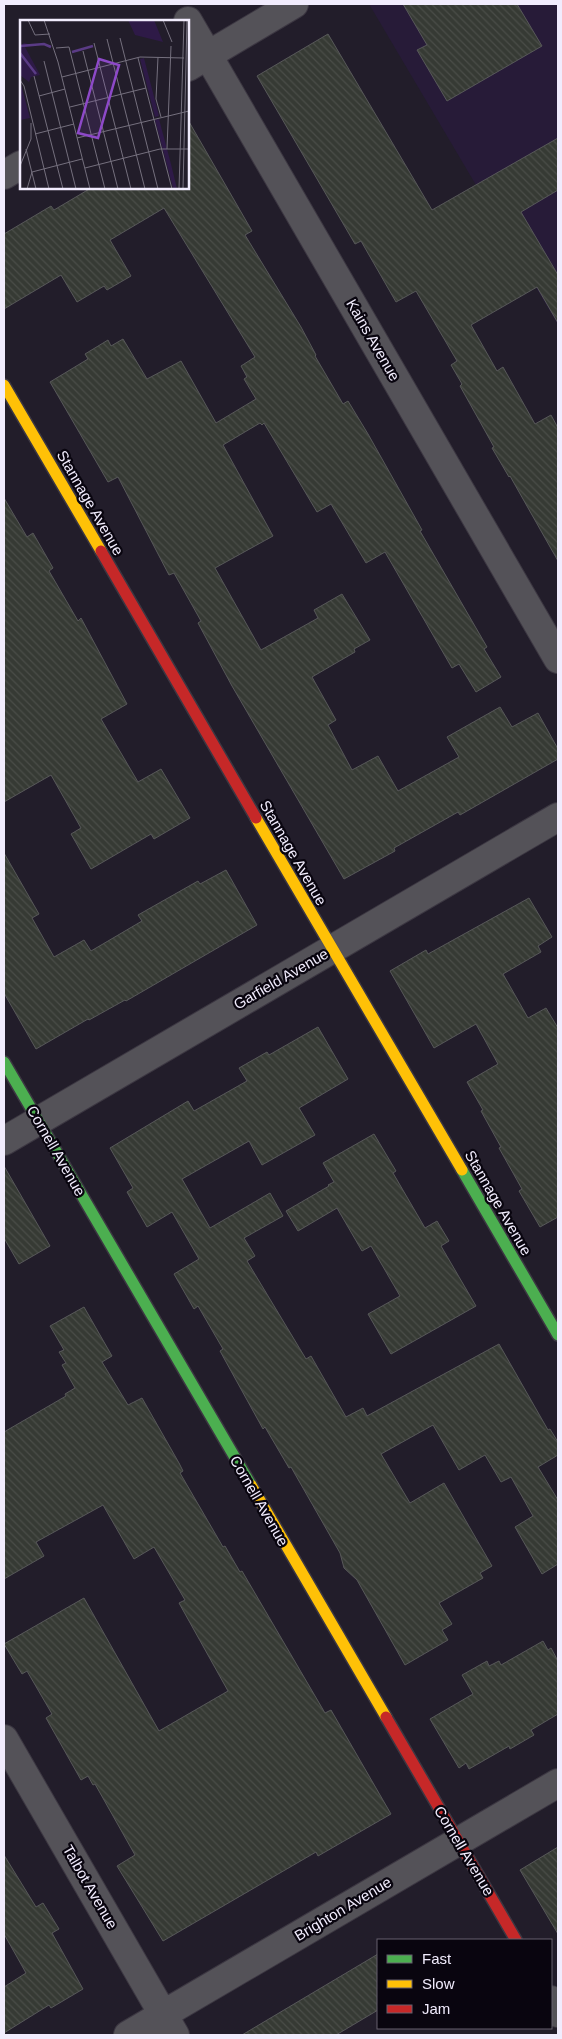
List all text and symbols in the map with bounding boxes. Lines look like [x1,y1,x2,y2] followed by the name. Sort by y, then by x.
[20,20,189,189] inset map
[343,296,404,384] street label: Kains Avenue
[54,447,127,558] street label: Stannage Avenue
[257,797,330,908] street label: Stannage Avenue
[230,945,331,1013] street label: Garfield Avenue
[24,1103,89,1199] street label: Cornell Avenue
[462,1147,535,1258] street label: Stannage Avenue
[227,1453,292,1549] street label: Cornell Avenue
[431,1803,498,1899] street label: Cornell Avenue
[60,1842,121,1932] street label: Talbot Avenue
[291,1873,394,1944] street label: Brighton Avenue
[377,1939,552,2029] legend
[422,1950,452,1967] text: Fast
[422,1975,455,1992] text: Slow
[422,2000,450,2017] text: Jam

